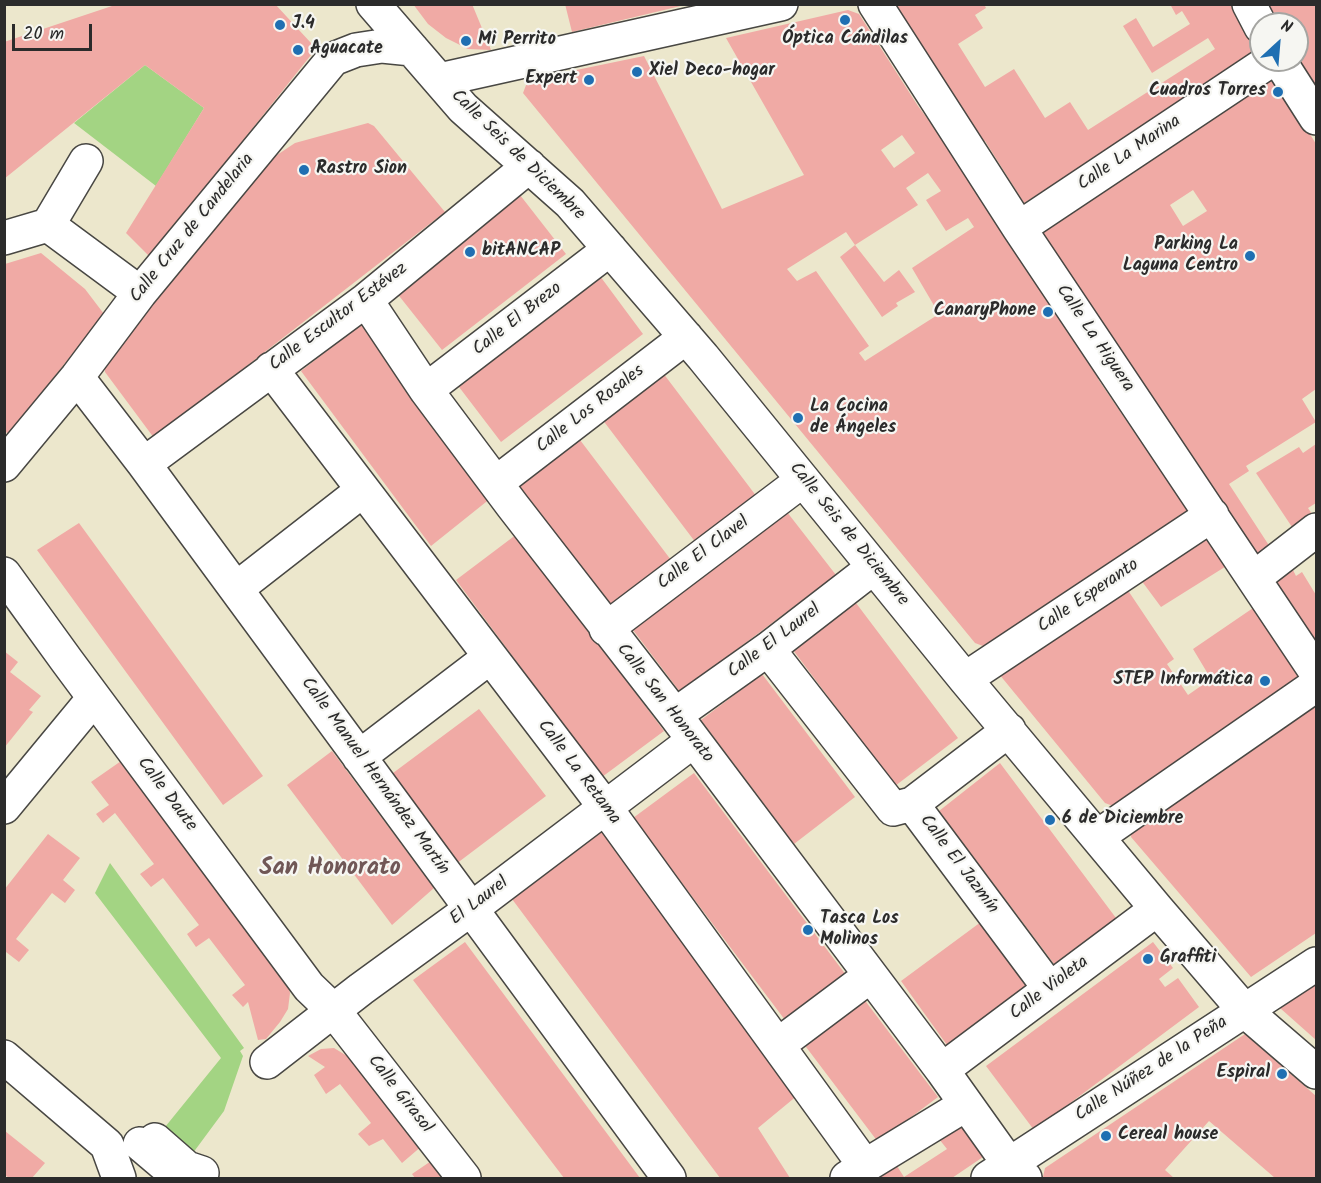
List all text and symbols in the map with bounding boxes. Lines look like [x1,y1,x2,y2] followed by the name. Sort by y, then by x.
[15,12,94,50] scale bar
[1249,12,1309,72] north arrow
[838,13,852,27] marker: Óptica Cándilas
[292,14,315,36] place label: J.4
[1276,14,1296,41] text: N
[273,18,287,32] marker: J.4
[23,20,64,49] text: 20 m
[782,29,908,51] place label: Óptica Cándilas
[478,30,556,52] place label: Mi Perrito
[459,34,473,48] marker: Mi Perrito
[310,39,383,61] place label: Aguacate
[291,43,305,57] marker: Aguacate
[649,61,775,83] place label: Xiel Deco-hogar
[630,65,644,79] marker: Xiel Deco-hogar
[525,69,577,91] place label: Expert
[582,73,596,87] marker: Expert
[1149,81,1266,103] place label: Cuadros Torres
[1271,85,1285,99] marker: Cuadros Torres
[445,86,589,226] street label: Calle Seis de Diciembre
[1074,112,1186,196] street label: Calle La Marina
[126,150,260,308] street label: Calle Cruz de Candelaria
[316,159,407,181] place label: Rastro Sion
[297,163,311,177] marker: Rastro Sion
[1123,235,1238,278] place label: Parking La Laguna Centro
[482,241,560,263] place label: bitANCAP
[463,245,477,259] marker: bitANCAP
[1243,249,1257,263] marker: Parking La Laguna Centro
[266,259,412,377] street label: Calle Escultor Estévez
[469,279,567,361] street label: Calle El Brezo
[1050,281,1138,397] street label: Calle La Higuera
[934,301,1036,323] place label: CanaryPhone
[1041,305,1055,319] marker: CanaryPhone
[533,361,649,459] street label: Calle Los Rosales
[810,397,896,440] place label: La Cocina de Ángeles
[791,411,805,425] marker: La Cocina de Ángeles
[783,459,913,611] street label: Calle Seis de Diciembre
[654,512,754,596] street label: Calle El Clavel
[1034,555,1144,639] street label: Calle Esperanto
[724,600,826,684] street label: Calle El Laurel
[611,640,717,768] street label: Calle San Honorato
[1114,670,1253,692] place label: STEP Informática
[295,674,453,880] street label: Calle Manuel Hernández Martín
[1258,674,1272,688] marker: STEP Informática
[532,716,624,830] street label: Calle La Retama
[131,754,201,836] street label: Calle Daute
[1062,809,1183,831] place label: 6 de Diciembre
[914,811,1002,919] street label: Calle El Jazmín
[1043,813,1057,827] marker: 6 de Diciembre
[259,856,401,884] district label: San Honorato
[447,873,513,931] street label: El Laurel
[820,909,899,952] place label: Tasca Los Molinos
[801,923,815,937] marker: Tasca Los Molinos
[1160,948,1216,970] place label: Graffiti
[1006,952,1094,1026] street label: Calle Violeta
[1141,952,1155,966] marker: Graffiti
[1072,1013,1232,1127] street label: Calle Núñez de la Peña
[362,1052,436,1138] street label: Calle Girasol
[1217,1063,1270,1085] place label: Espiral
[1275,1067,1289,1081] marker: Espiral
[1118,1125,1218,1147] place label: Cereal house
[1099,1129,1113,1143] marker: Cereal house

